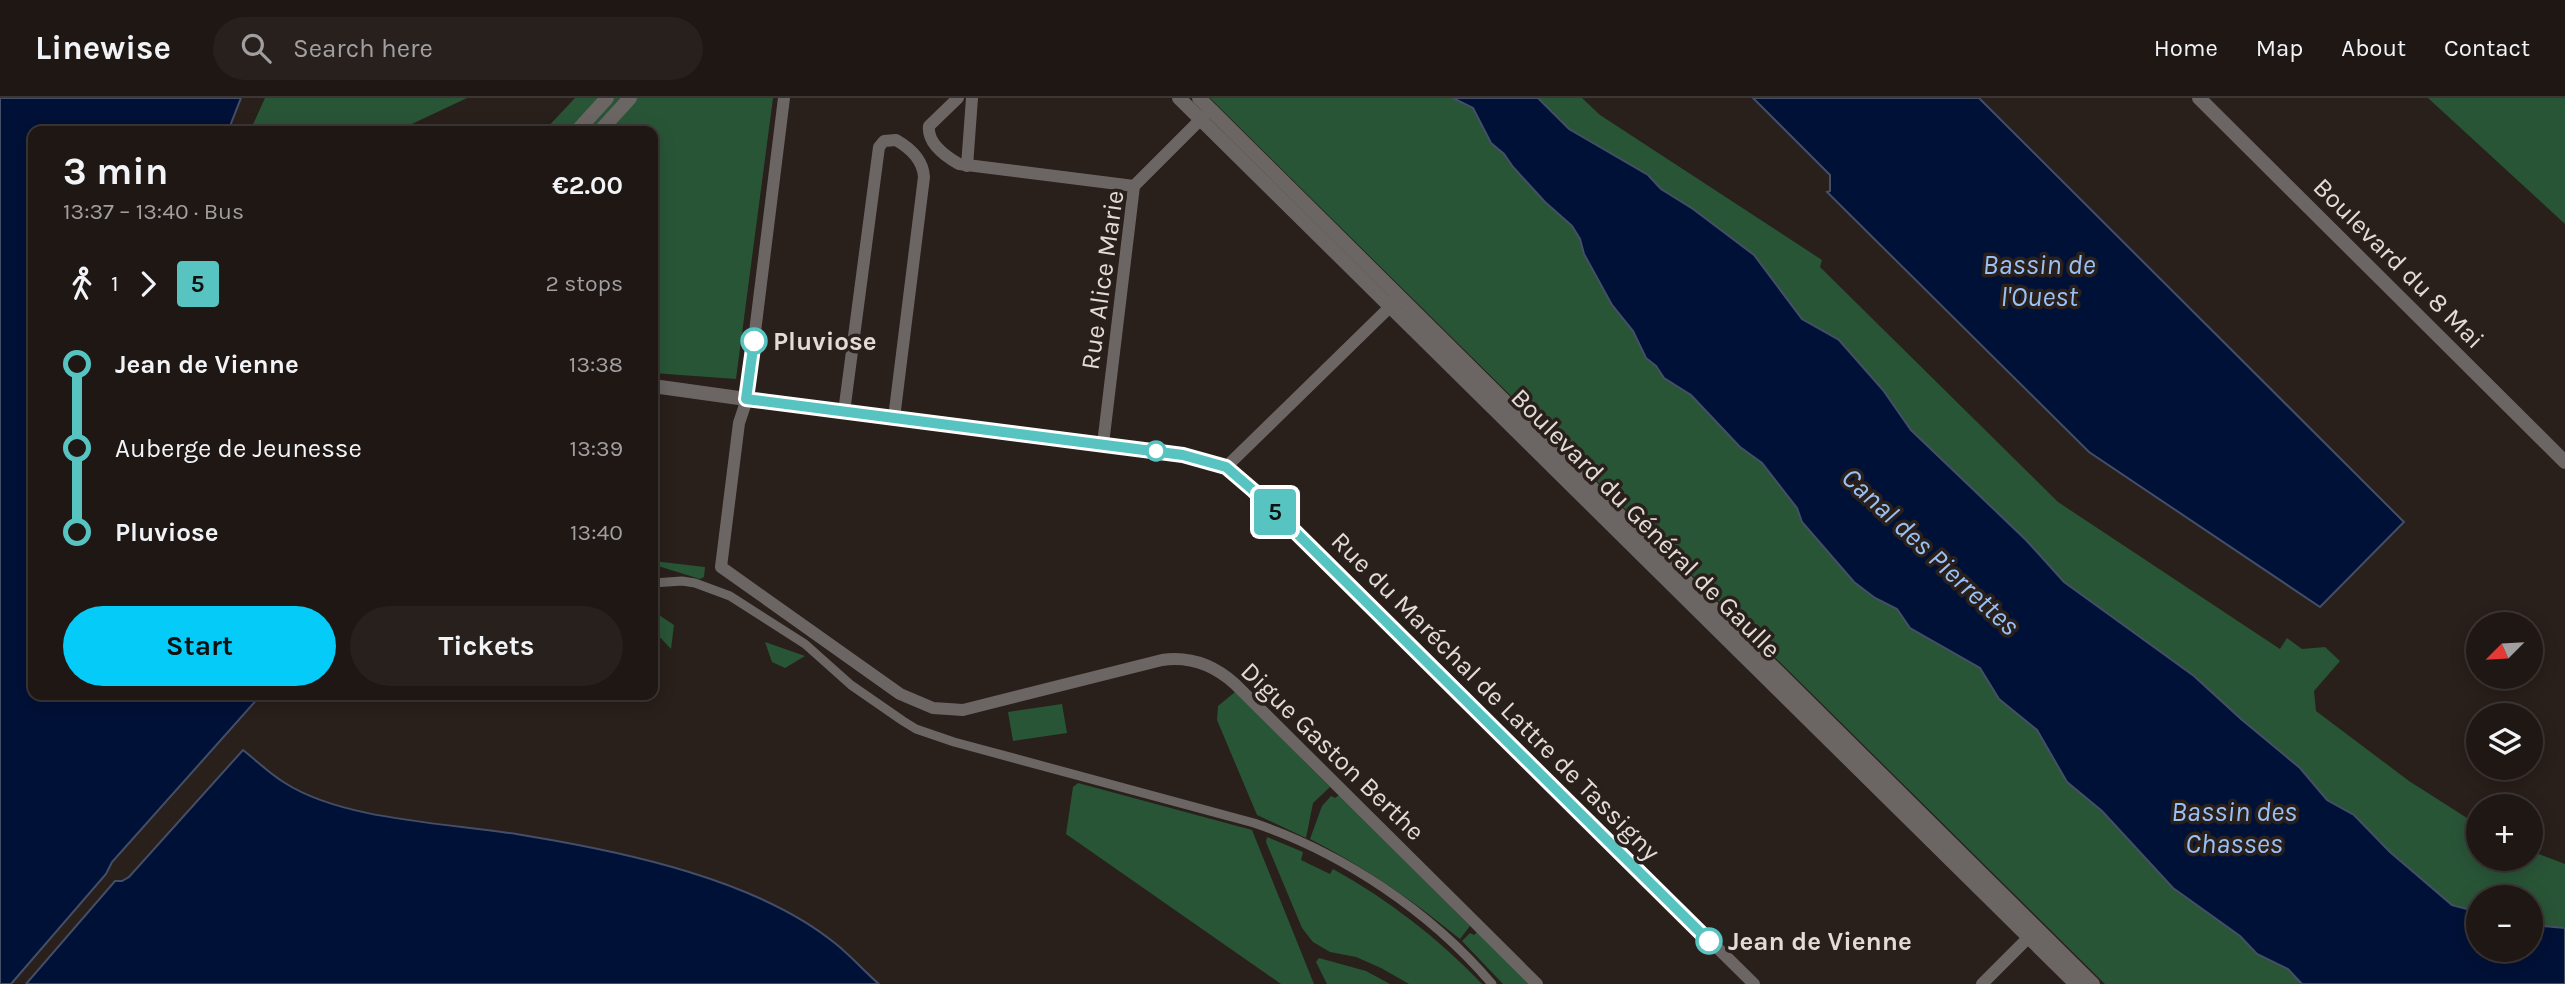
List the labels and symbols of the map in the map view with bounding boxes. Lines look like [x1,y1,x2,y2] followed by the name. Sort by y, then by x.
[2307,172,2490,355] street label: Boulevard du 8 Mai
[1075,188,1130,372] street label: Rue Alice Marie
[1983,248,2096,313] water label: Bassin de l'Ouest
[773,326,877,357] place label: Pluviose
[741,328,767,354] marker: Pluviose
[1504,382,1787,665] street label: Boulevard du Général de Gaulle
[1146,441,1166,461] unlabelled marker
[1835,461,2026,642] water label: Canal des Pierrettes
[1252,489,1298,535] line badge: 5
[1325,526,1666,867] street label: Rue du Maréchal de Lattre de Tassigny
[2466,612,2543,690] north arrow
[1234,656,1431,847] street label: Digue Gaston Berthe
[2171,795,2297,860] water label: Bassin des Chasses
[1728,926,1912,957] place label: Jean de Vienne
[1696,928,1722,954] marker: Jean de Vienne

